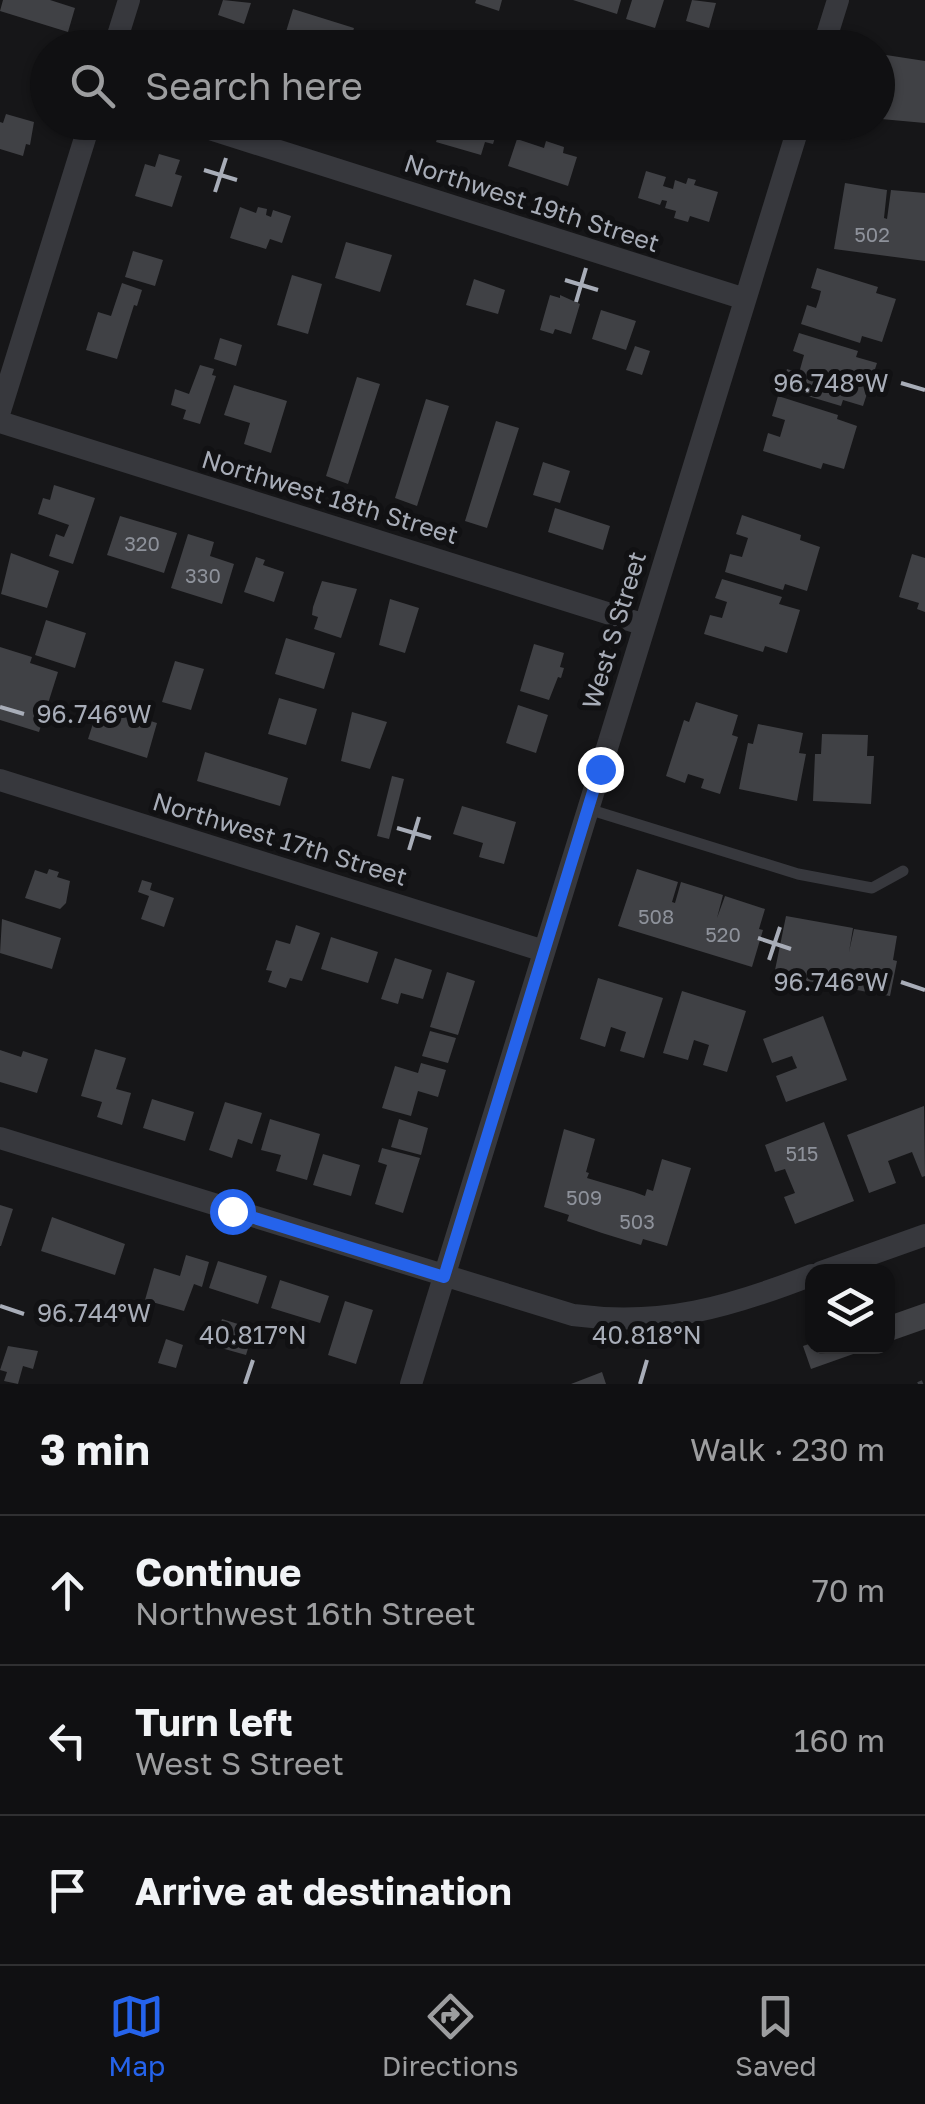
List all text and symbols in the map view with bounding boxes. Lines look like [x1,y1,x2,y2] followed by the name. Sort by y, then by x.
[30,30,895,140] search box
[65,58,120,113] icon: search
[145,63,363,108] text: Search here
[401,147,664,258] street label: Northwest 19th Street
[854,222,890,246] house number: 502
[773,367,889,398] text: 96.748°W
[198,443,462,550] street label: Northwest 18th Street
[124,531,160,555] house number: 320
[575,547,652,712] street label: West S Street
[185,563,221,587] house number: 330
[36,698,152,729] text: 96.746°W
[578,747,624,793] route end
[149,785,411,892] street label: Northwest 17th Street
[638,904,674,928] house number: 508
[705,922,741,946] house number: 520
[773,966,889,997] text: 96.746°W
[786,1141,818,1165] house number: 515
[566,1185,602,1209] house number: 509
[210,1189,256,1235] route start
[619,1209,655,1233] house number: 503
[805,1264,895,1354] map controls
[805,1264,895,1354] button: layers
[37,1297,151,1328] text: 96.744°W
[199,1319,307,1350] text: 40.817°N
[592,1319,702,1350] text: 40.818°N
[40,1424,150,1474] text: 3 min
[690,1430,885,1468] text: Walk · 230 m
[135,1549,301,1594] text: Continue
[40,1563,95,1618] icon: ahead
[812,1571,885,1609] text: 70 m
[135,1594,476,1632] text: Northwest 16th Street
[135,1699,293,1744] text: Turn left
[40,1713,95,1768] icon: left
[794,1721,885,1759] text: 160 m
[135,1744,344,1782] text: West S Street
[40,1863,95,1918] icon: arrive
[135,1868,512,1913] text: Arrive at destination
[108,1989,165,2082] tab: Map
[382,1989,519,2082] tab: Directions
[735,1989,817,2082] tab: Saved

